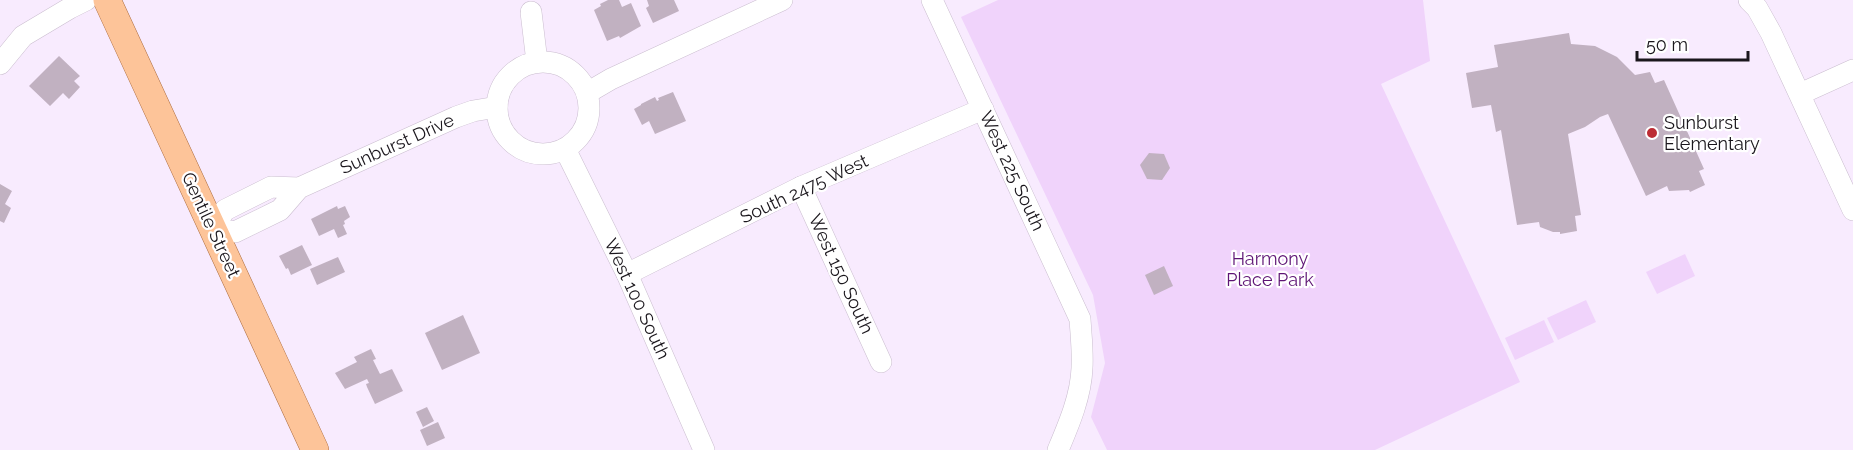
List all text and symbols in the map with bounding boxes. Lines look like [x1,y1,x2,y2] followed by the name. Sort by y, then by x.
[1637,24,1748,62] scale bar
[1646,34,1688,55] text: 50 m
[976,108,1049,234] street label: West 225 South
[337,109,457,178] street label: Sunburst Drive
[1664,112,1760,154] place label: Sunburst Elementary
[1645,126,1659,140] marker: Sunburst Elementary
[737,150,871,227] street label: South 2475 West
[178,169,245,281] street label: Gentile Street
[805,211,878,337] street label: West 150 South
[600,235,675,362] street label: West 100 South
[1226,248,1314,290] park label: Harmony Place Park

